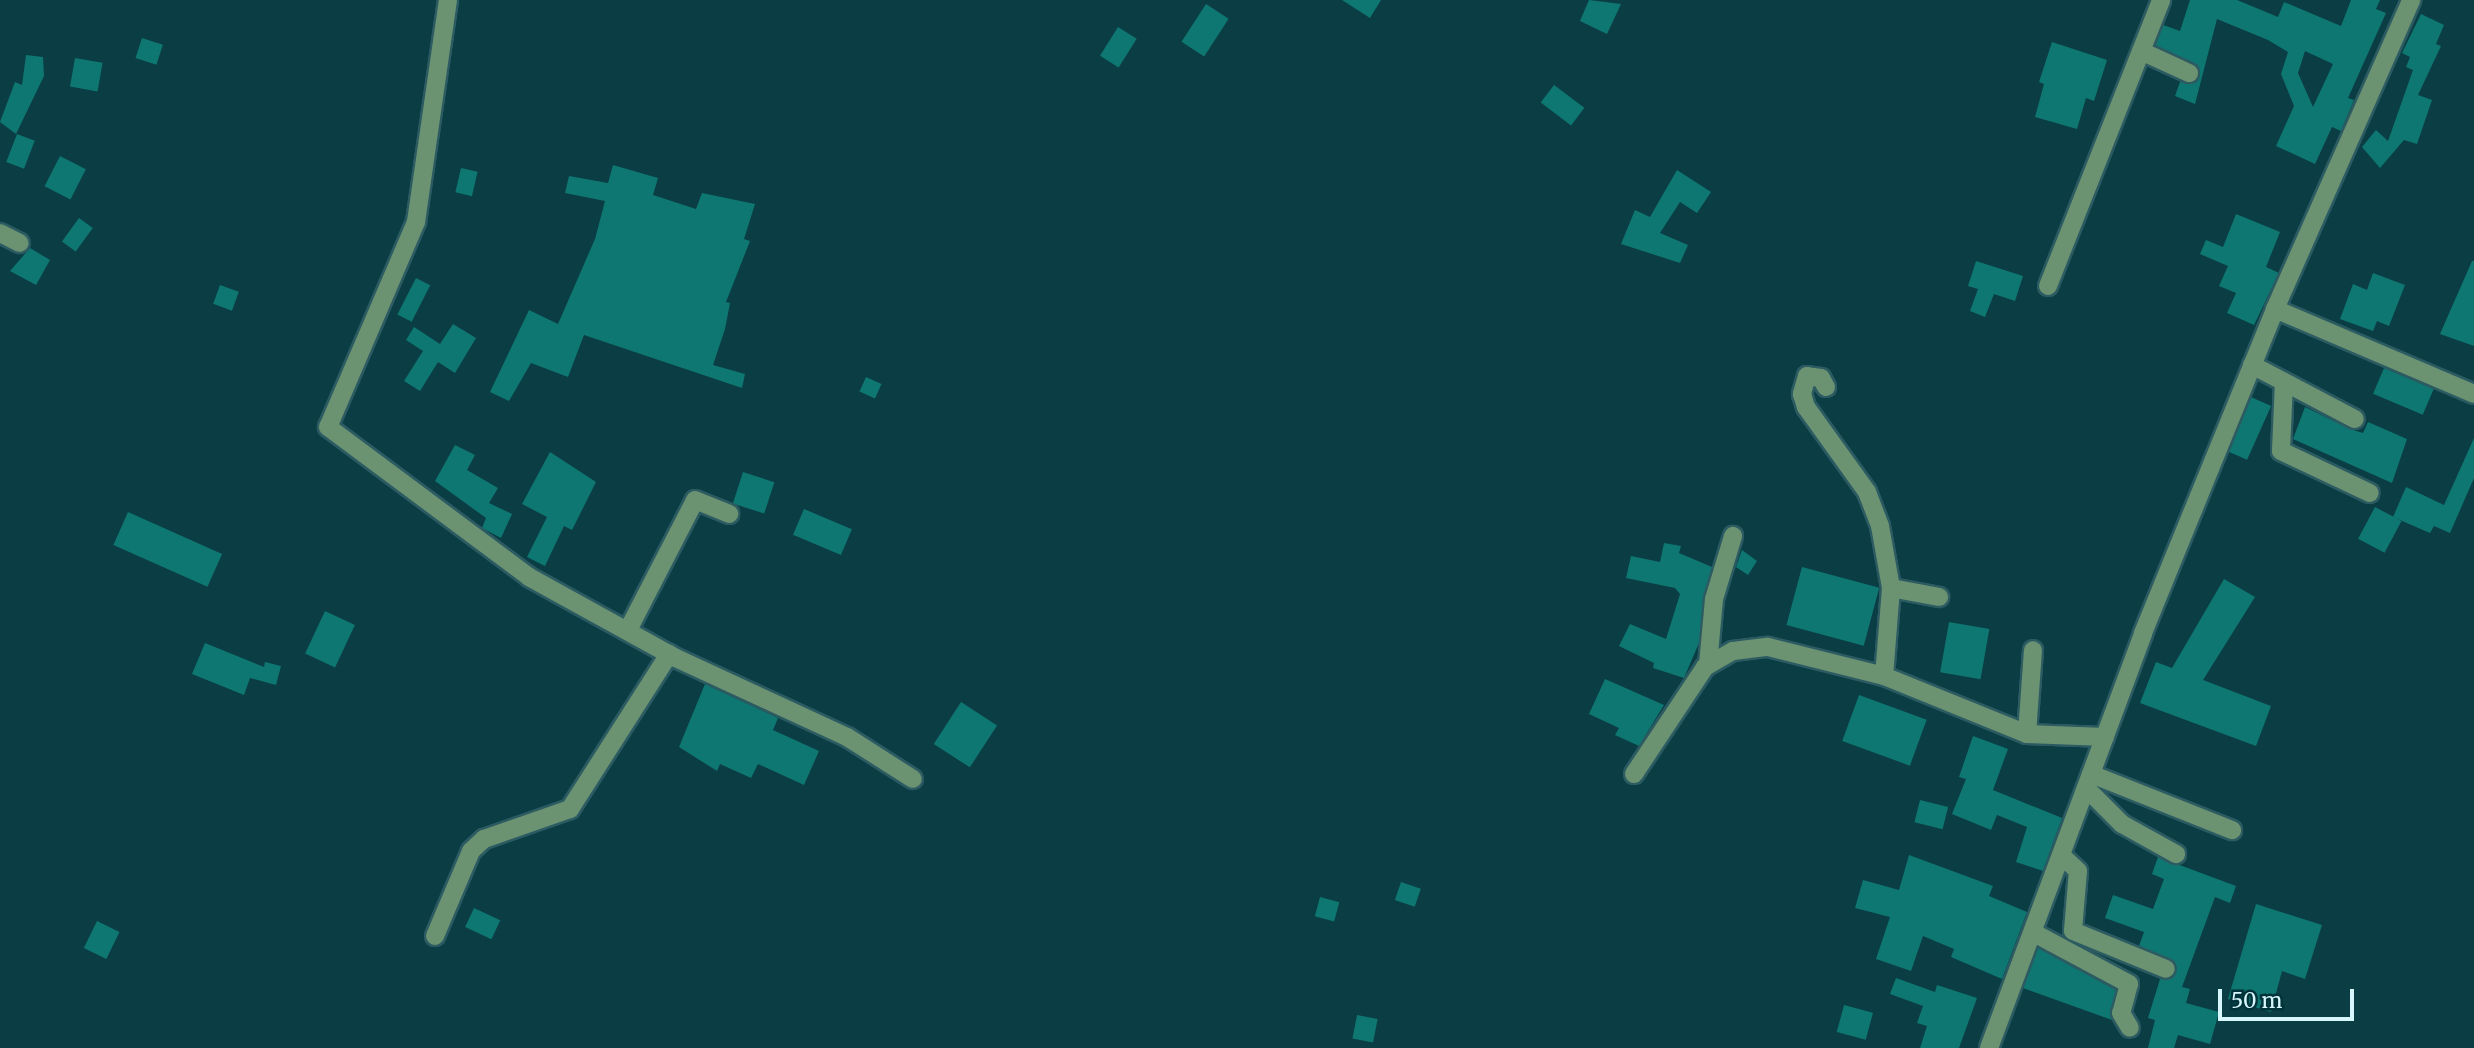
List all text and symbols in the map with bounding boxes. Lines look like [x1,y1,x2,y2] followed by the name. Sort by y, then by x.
[2222,974,2358,1018] scale bar
[2231,987,2282,1014] text: 50 m

